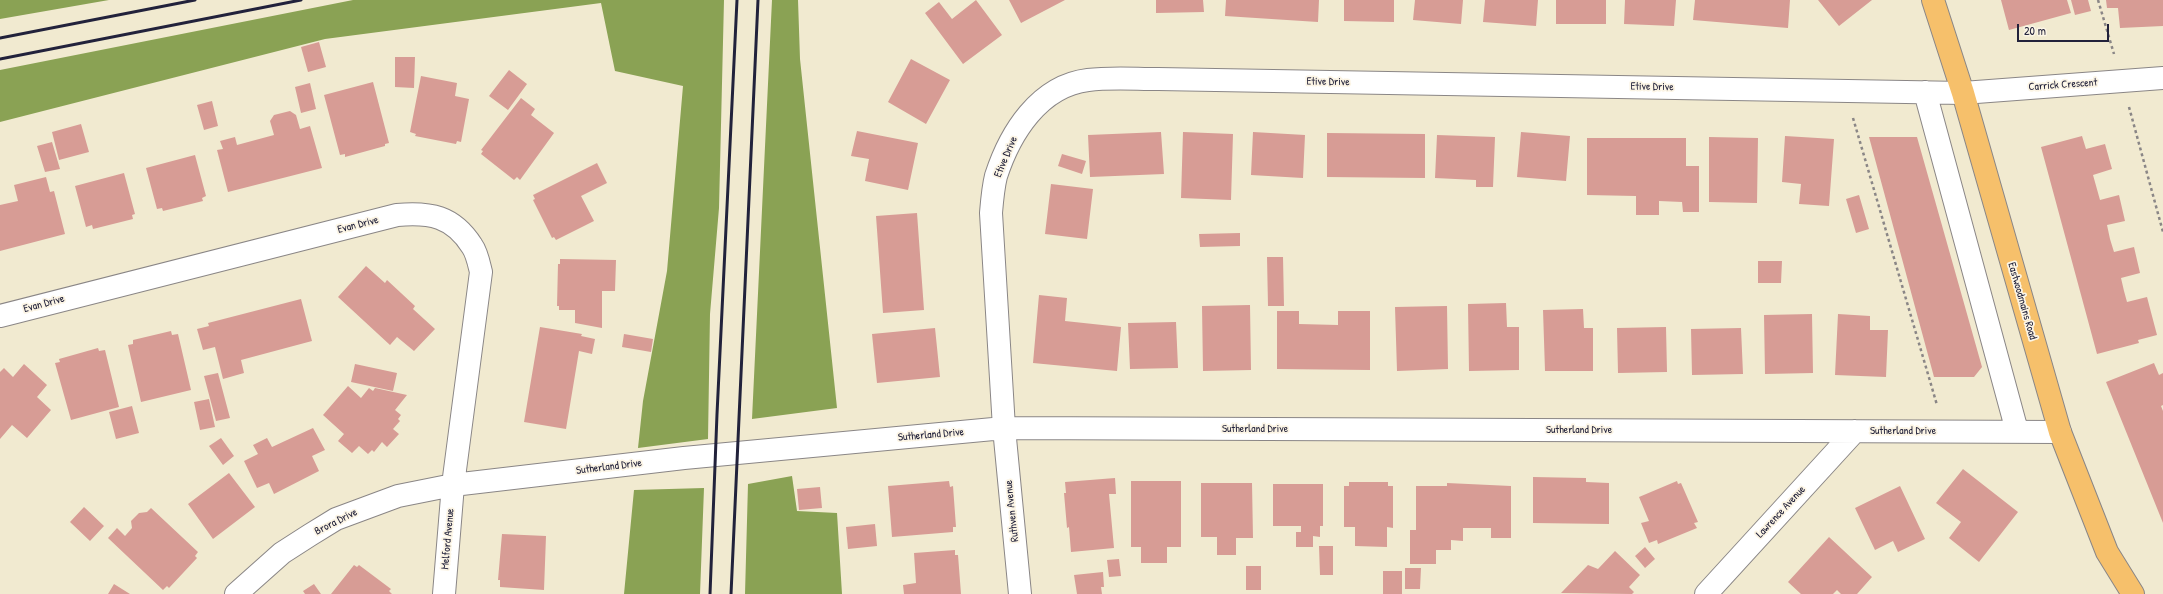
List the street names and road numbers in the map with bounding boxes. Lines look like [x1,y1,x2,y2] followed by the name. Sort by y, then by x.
[1306,75,1350,89] street label: Etive Drive
[2028,76,2098,94] street label: Carrick Crescent
[1630,80,1674,94] street label: Etive Drive
[992,135,1020,179] street label: Etive Drive
[336,214,380,236] street label: Evan Drive
[2005,261,2039,341] street label: Eastwoodmains Road
[22,292,66,316] street label: Evan Drive
[1222,422,1288,436] street label: Sutherland Drive
[1546,423,1612,437] street label: Sutherland Drive
[1870,424,1936,438] street label: Sutherland Drive
[897,426,965,444] street label: Sutherland Drive
[575,456,643,478] street label: Sutherland Drive
[1002,479,1022,543] street label: Ruthven Avenue
[1754,483,1808,541] street label: Lawrence Avenue
[312,506,360,538] street label: Brora Drive
[439,508,457,570] street label: Melford Avenue

